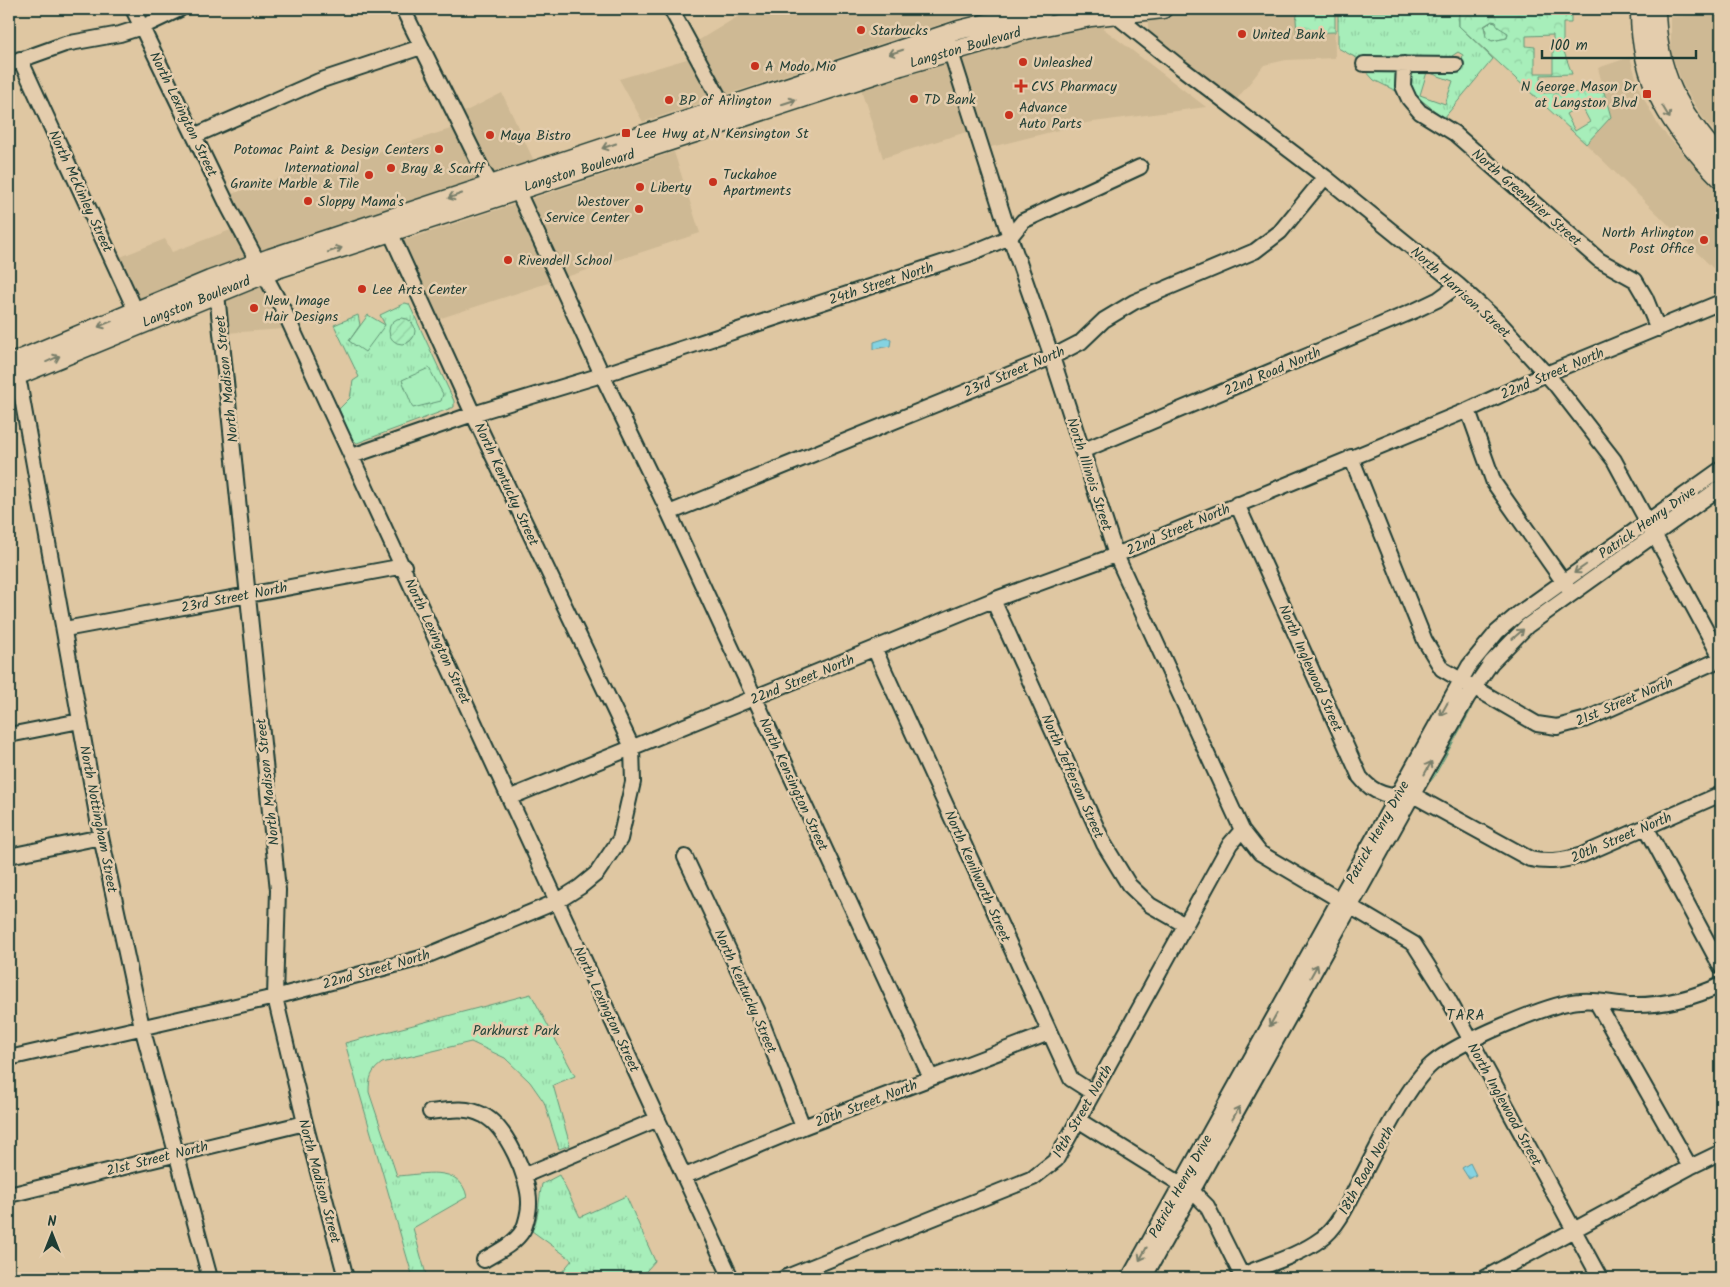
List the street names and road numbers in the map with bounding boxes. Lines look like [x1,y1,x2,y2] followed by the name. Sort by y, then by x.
[907,21,1025,74] street label: Langston Boulevard
[143,48,223,181] street label: North Lexington Street
[42,127,118,257] street label: North McKinley Street
[521,143,638,198] street label: Langston Boulevard
[1466,144,1587,252] street label: North Greenbrier Street
[1405,242,1516,344] street label: North Harrison Street
[826,257,936,311] street label: 24th Street North
[139,270,255,334] street label: Langston Boulevard
[209,314,245,444] street label: North Madison Street
[960,341,1068,403] street label: 23rd Street North
[1221,342,1324,402] street label: 22nd Road North
[1497,342,1608,406] street label: 22nd Street North
[1060,415,1118,534] street label: North Illinois Street
[468,419,545,550] street label: North Kentucky Street
[1594,480,1702,565] street label: Patrick Henry Drive
[1123,498,1234,562] street label: 22nd Street North
[398,575,476,709] street label: North Lexington Street
[179,577,289,619] street label: 23rd Street North
[1272,601,1348,736] street label: North Inglewood Street
[747,649,858,711] street label: 22nd Street North
[1572,671,1677,732] street label: 21st Street North
[1035,711,1110,843] street label: North Jefferson Street
[753,714,834,855] street label: North Kensington Street
[250,717,286,847] street label: North Madison Street
[73,744,123,895] street label: North Nottingham Street
[1340,776,1416,888] street label: Patrick Henry Drive
[938,807,1016,946] street label: North Kenilworth Street
[1567,807,1675,869] street label: 20th Street North
[708,926,783,1057] street label: North Kentucky Street
[567,943,645,1077] street label: North Lexington Street
[320,944,433,996] street label: 22nd Street North
[1461,1039,1547,1170] street label: North Inglewood Street
[1047,1061,1118,1162] street label: 19th Street North
[812,1074,921,1134] street label: 20th Street North
[292,1117,346,1246] street label: North Madison Street
[1333,1122,1400,1219] street label: 18th Road North
[1143,1130,1219,1242] street label: Patrick Henry Drive
[104,1136,210,1182] street label: 21st Street North

